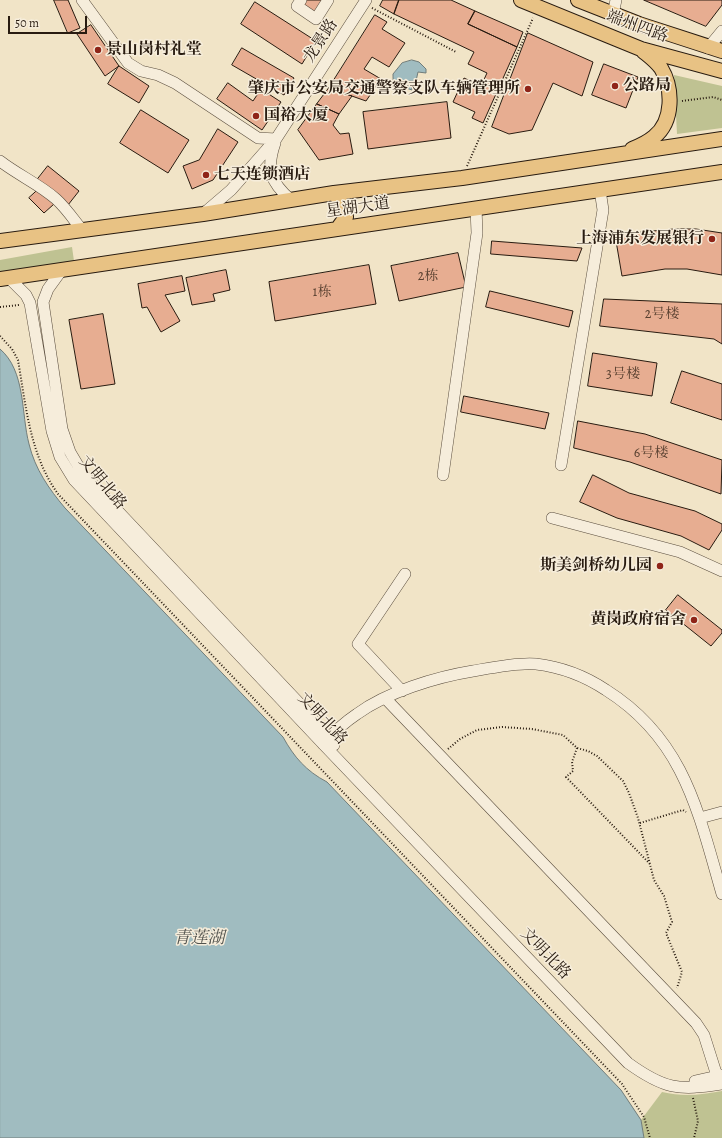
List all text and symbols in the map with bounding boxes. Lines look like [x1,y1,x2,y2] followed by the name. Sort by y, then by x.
[604,7,670,47] street label: 端州四路
[10,8,89,34] scale bar
[15,15,39,31] text: 50 m
[300,16,342,66] street label: 龙景路
[106,40,202,60] place label: 景山岗村礼堂
[93,45,103,55] marker: 景山岗村礼堂
[623,76,671,96] place label: 公路局
[248,79,520,99] place label: 肇庆市公安局交通警察支队车辆管理所
[610,81,620,91] marker: 公路局
[523,84,533,94] marker: 肇庆市公安局交通警察支队车辆管理所
[264,106,328,126] place label: 国裕大厦
[251,111,261,121] marker: 国裕大厦
[214,165,310,185] place label: 七天连锁酒店
[201,170,211,180] marker: 七天连锁酒店
[325,194,391,222] street label: 星湖大道
[576,229,704,249] place label: 上海浦东发展银行
[707,234,717,244] marker: 上海浦东发展银行
[418,269,438,285] house number: 2栋
[313,285,331,301] house number: 1栋
[645,307,679,323] house number: 2号楼
[606,367,640,383] house number: 3号楼
[634,446,668,462] house number: 6号楼
[74,452,130,514] street label: 文明北路
[540,556,652,576] place label: 斯美剑桥幼儿园
[655,561,665,571] marker: 斯美剑桥幼儿园
[590,610,686,630] place label: 黄岗政府宿舍
[689,615,699,625] marker: 黄岗政府宿舍
[293,689,351,749] street label: 文明北路
[516,924,574,984] street label: 文明北路
[174,929,224,949] water label: 青莲湖

